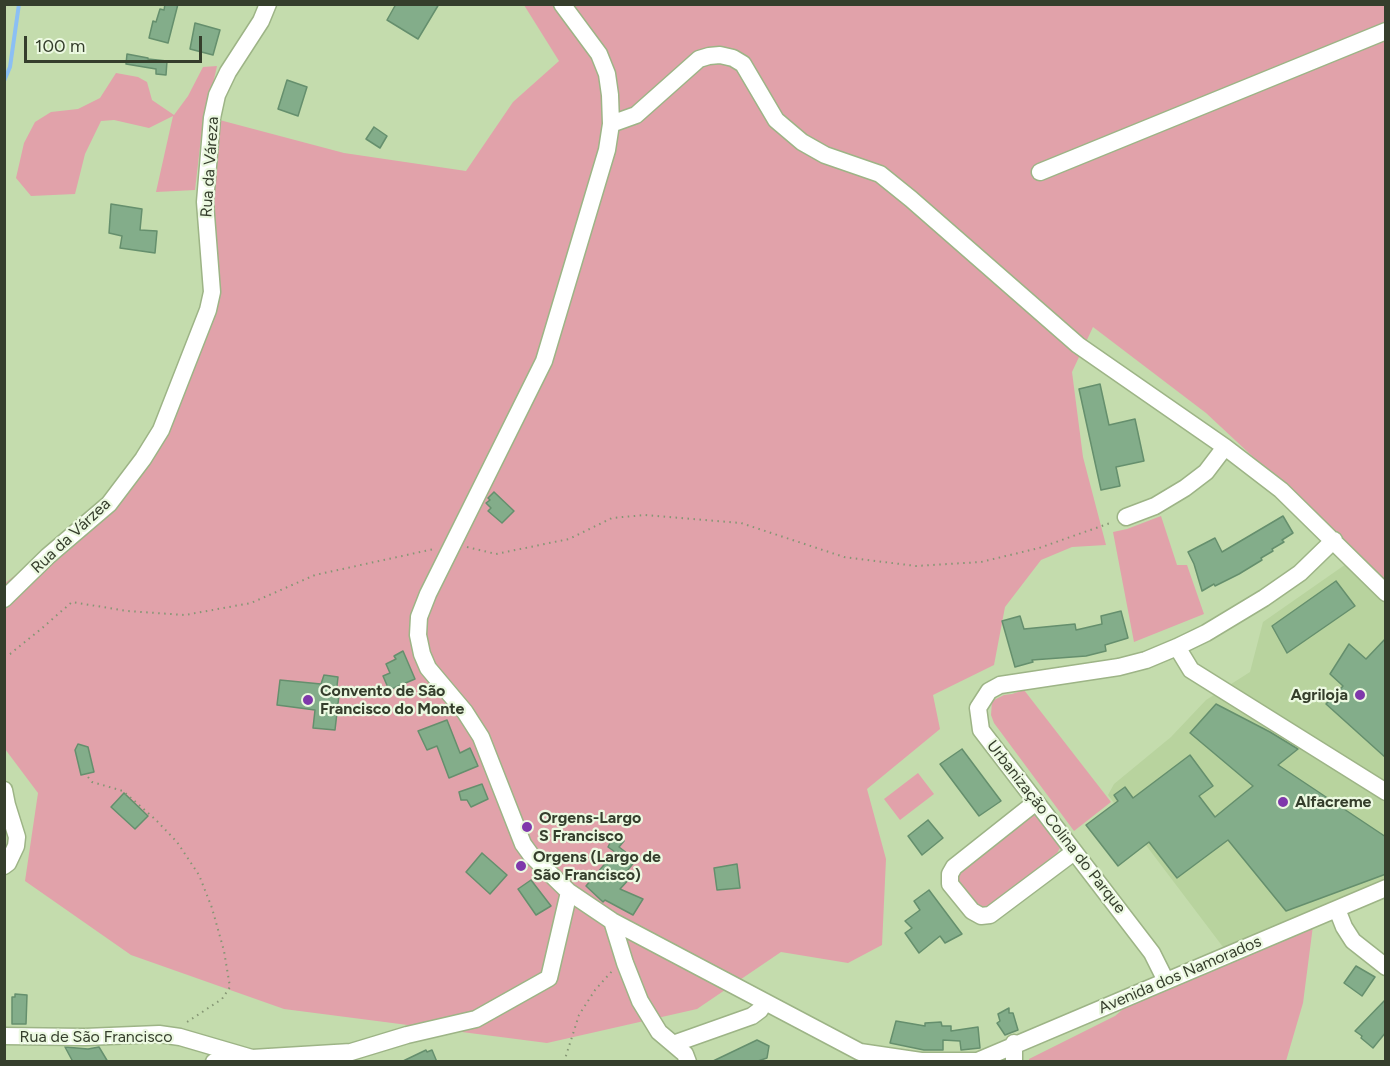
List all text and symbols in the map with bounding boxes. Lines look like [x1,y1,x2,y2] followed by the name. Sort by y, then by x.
[27,24,206,62] scale bar
[35,35,85,57] text: 100 m
[197,116,223,218] street label: Rua da Váreza
[27,494,115,578] street label: Rua da Várzea
[320,681,464,719] place label: Convento de São Francisco do Monte
[1290,685,1348,705] place label: Agriloja
[1353,688,1367,702] marker: Agriloja
[301,693,315,707] marker: Convento de São Francisco do Monte
[982,737,1130,917] street label: Urbanização Colina do Parque
[1295,792,1371,812] place label: Alfacreme
[1276,795,1290,809] marker: Alfacreme
[539,808,641,846] place label: Orgens-Largo S Francisco
[520,820,534,834] marker: Orgens-Largo S Francisco
[533,847,661,885] place label: Orgens (Largo de São Francisco)
[514,859,528,873] marker: Orgens (Largo de São Francisco)
[1096,932,1264,1018] street label: Avenida dos Namorados
[19,1027,173,1047] street label: Rua de São Francisco

